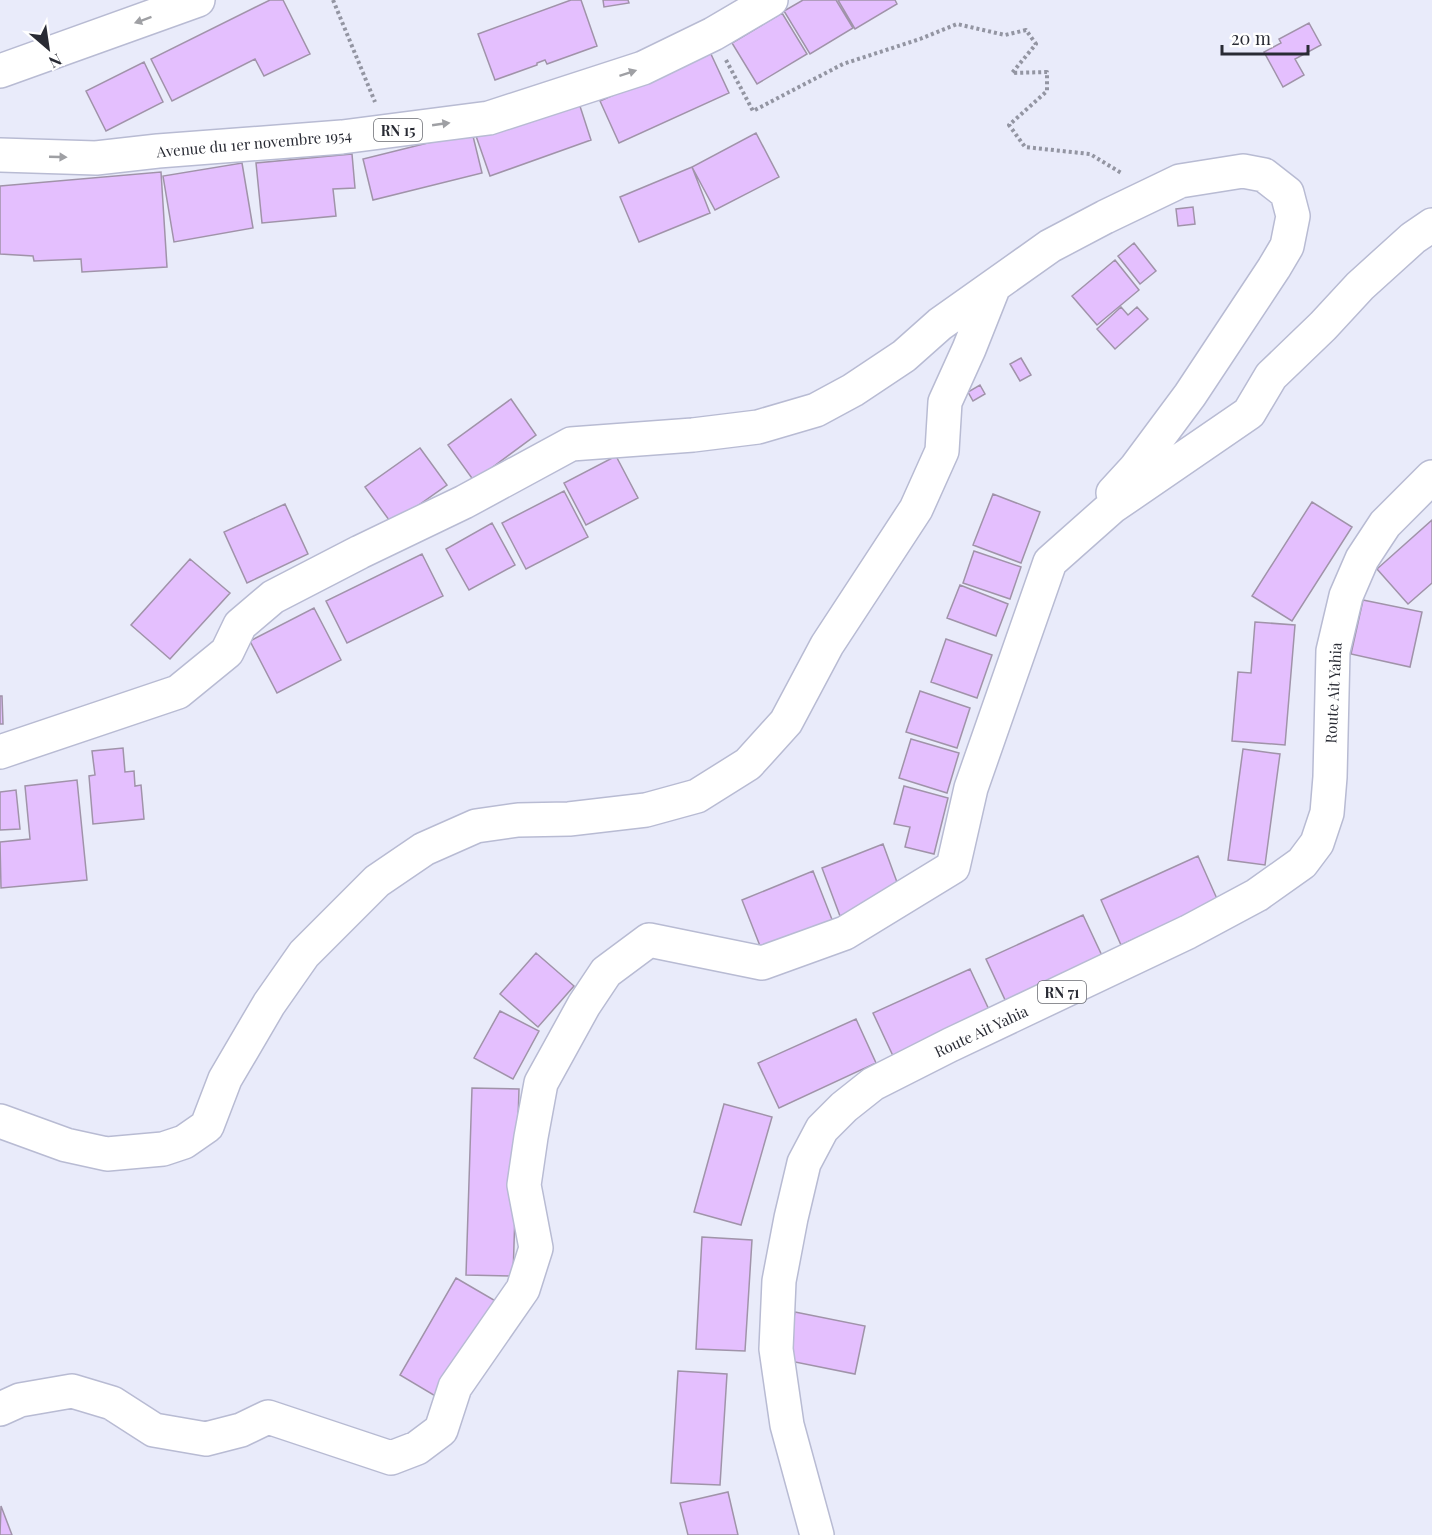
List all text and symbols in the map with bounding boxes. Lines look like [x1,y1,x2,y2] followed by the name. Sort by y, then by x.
[134,15,152,25] one-way arrow
[18,18,78,78] north arrow
[1222,18,1308,56] scale bar
[1231,26,1271,50] text: 20 m
[45,50,66,74] text: N
[619,67,637,77] one-way arrow
[374,119,422,141] road number: RN 15
[431,120,450,129] one-way arrow
[155,125,352,162] street label: Avenue du 1er novembre 1954
[49,152,68,161] one-way arrow
[1320,642,1346,744] street label: Route Ait Yahia
[1038,981,1086,1003] road number: RN 71
[931,1000,1031,1061] street label: Route Ait Yahia

